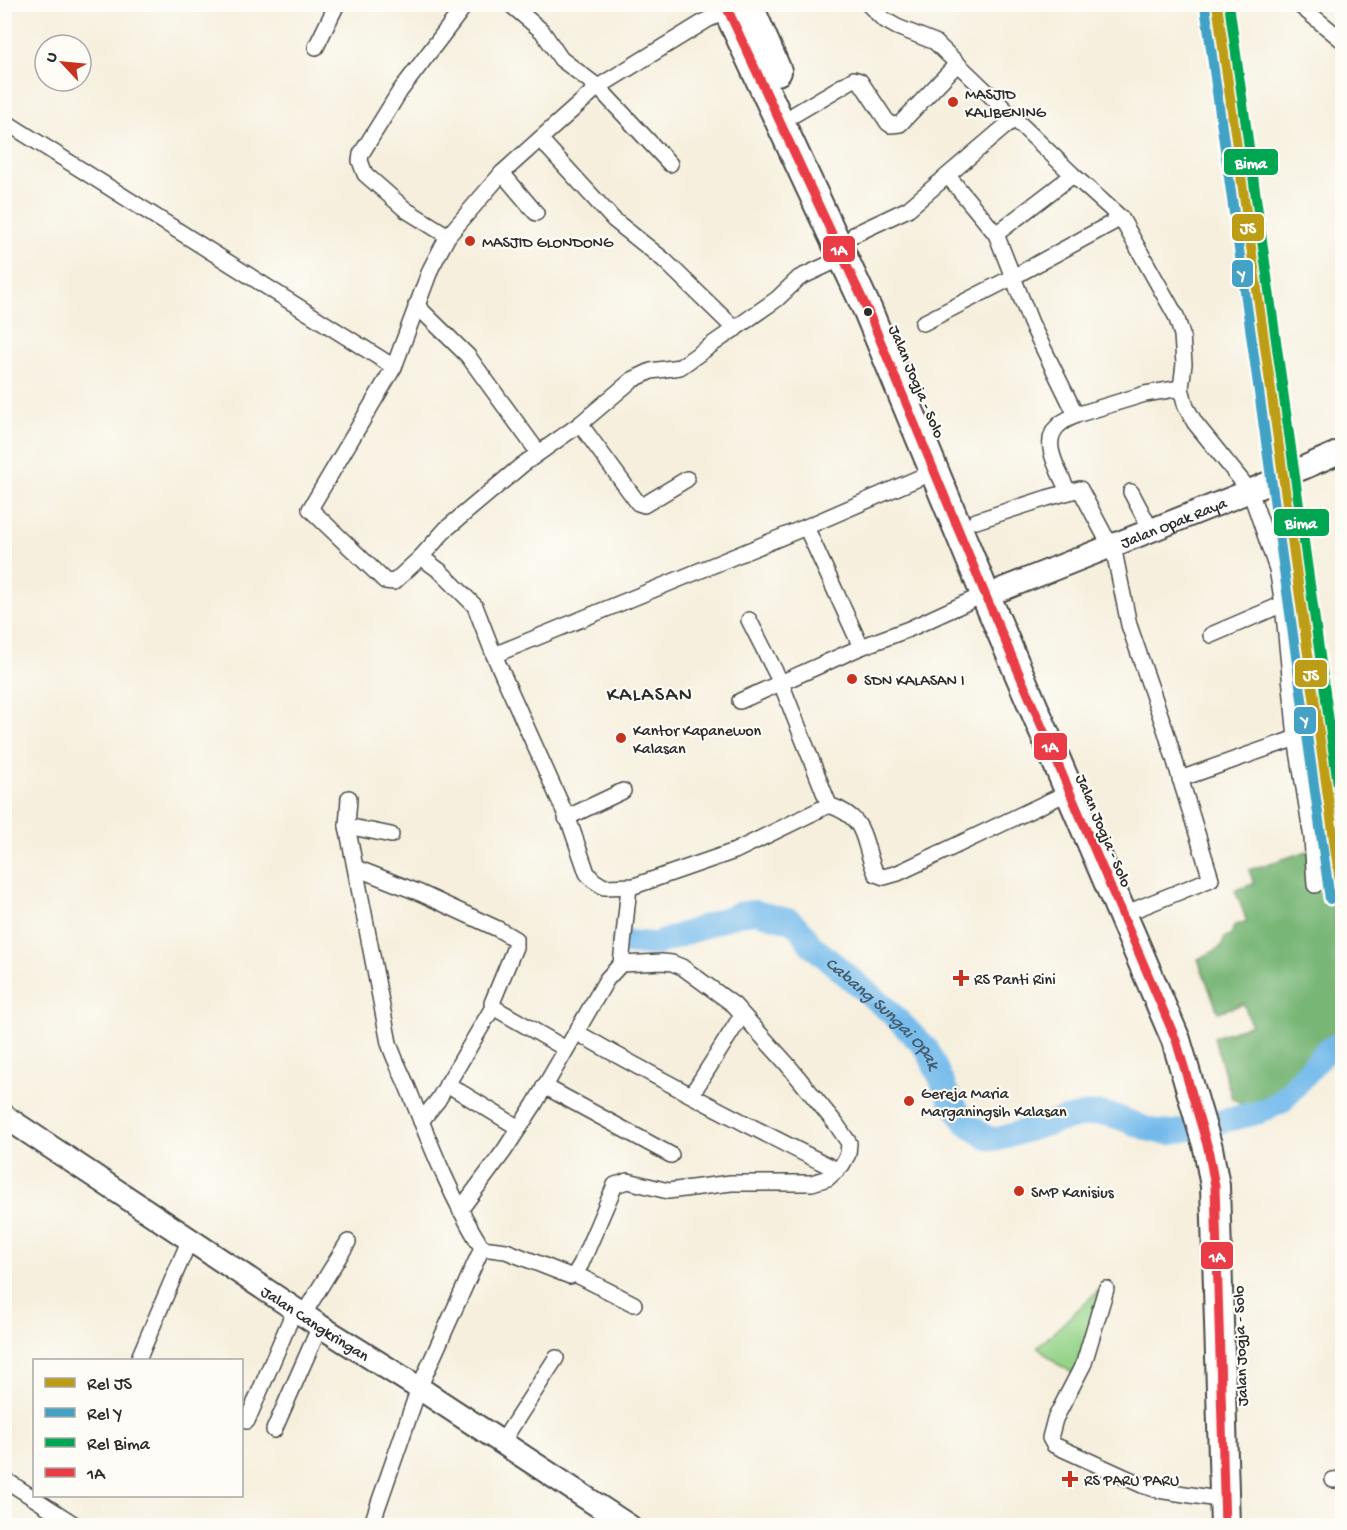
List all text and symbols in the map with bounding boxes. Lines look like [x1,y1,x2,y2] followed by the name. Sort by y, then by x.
[33,33,93,93] north arrow
[42,49,64,66] text: U
[965,87,1047,124] place label: MASJID KALIBENING
[946,95,960,109] marker: MASJID KALIBENING
[1223,148,1279,176] line badge: Bima
[1234,156,1268,175] text: Bima
[1231,213,1265,242] line badge: JS
[1239,221,1257,240] text: JS
[463,234,477,248] marker: MASJID GLONDONG
[482,235,614,254] place label: MASJID GLONDONG
[822,235,856,263] line badge: 1A
[830,243,849,262] text: 1A
[1231,259,1254,288] line badge: Y
[1236,268,1246,287] text: Y
[862,306,874,318] unlabelled marker
[882,323,947,442] street label: Jalan Jogja - Solo
[1119,495,1231,554] street label: Jalan Opak Raya
[1273,508,1330,537] line badge: Bima
[1284,516,1318,535] text: Bima
[1294,659,1328,688] line badge: JS
[1302,668,1320,687] text: JS
[845,672,859,686] marker: SDN KALASAN I
[864,673,965,692] place label: SDN KALASAN I
[607,685,693,708] district label: KALASAN
[1293,706,1317,735] line badge: Y
[1299,714,1309,733] text: Y
[633,723,762,760] place label: Kantor Kapanewon Kalasan
[614,731,628,745] marker: Kantor Kapanewon Kalasan
[1033,732,1068,761] line badge: 1A
[1041,740,1060,759] text: 1A
[1069,772,1134,891] street label: Jalan Jogja - Solo
[820,954,944,1075] water label: Cabang Sungai Opak
[952,969,970,987] marker: RS Panti Rini
[974,972,1056,991] place label: RS Panti Rini
[921,1086,1067,1123] place label: Gereja Maria Marganingsih Kalasan
[902,1094,916,1108] marker: Gereja Maria Marganingsih Kalasan
[1012,1184,1026,1198] marker: SMP Kanisius
[1031,1185,1115,1204] place label: SMP Kanisius
[1200,1241,1234,1270] line badge: 1A
[1208,1250,1227,1269] text: 1A
[256,1283,372,1368] street label: Jalan Cangkringan
[1231,1285,1254,1407] street label: Jalan Jogja - Solo
[33,1359,243,1497] legend
[87,1375,132,1396] text: Rel JS
[87,1405,122,1426] text: Rel Y
[87,1435,151,1456] text: Rel Bima
[86,1465,106,1486] text: 1A
[1061,1470,1079,1488] marker: RS PARU PARU
[1084,1473,1179,1492] place label: RS PARU PARU

